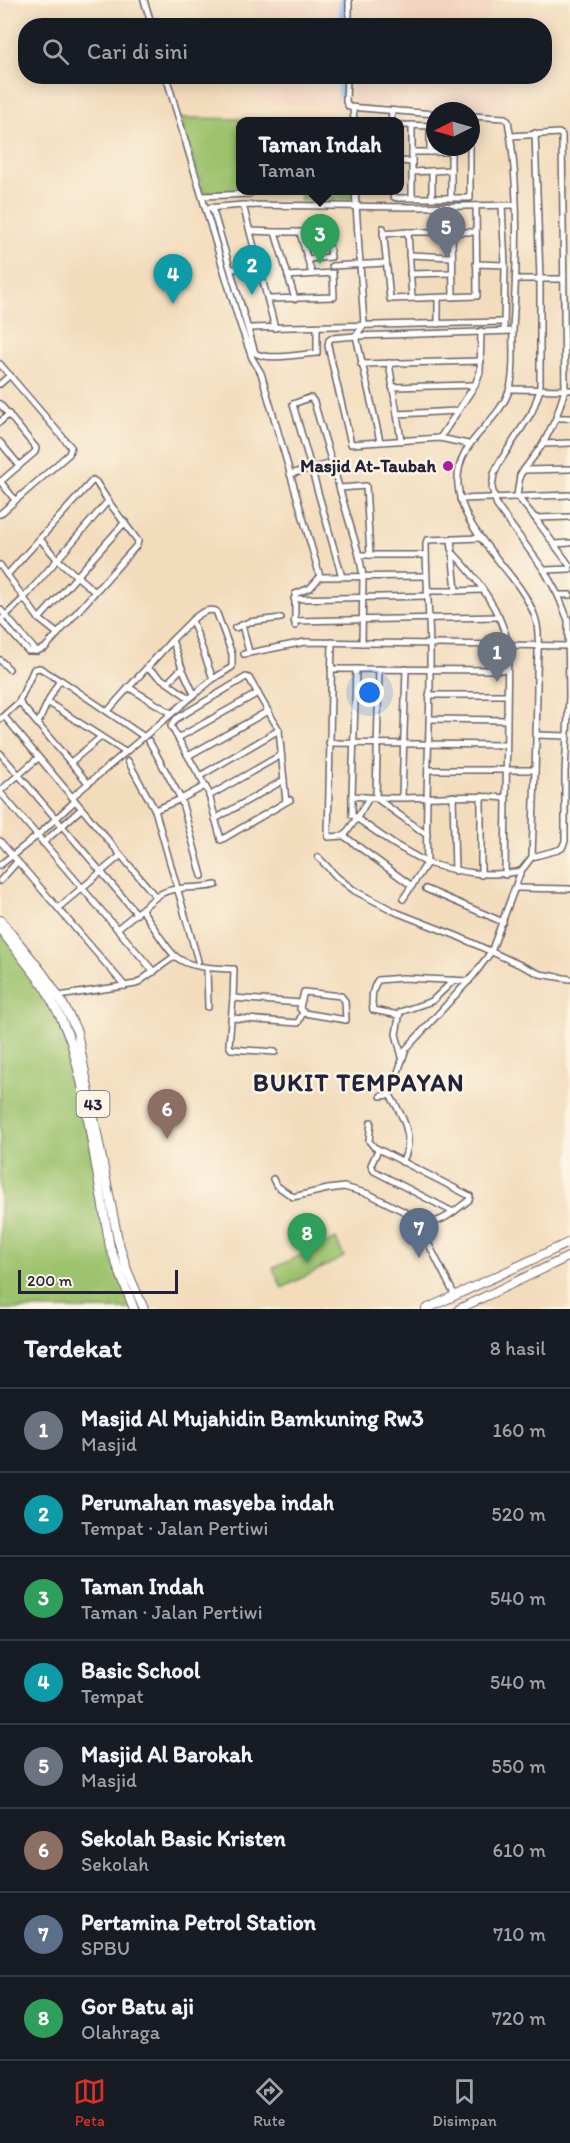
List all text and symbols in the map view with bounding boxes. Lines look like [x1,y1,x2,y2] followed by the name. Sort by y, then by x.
[18,18,552,84] search box
[39,35,72,68] icon: search
[87,38,188,65] text: Cari di sini
[426,102,480,156] north arrow
[236,117,404,195] popup
[258,131,382,158] text: Taman Indah
[258,158,315,182] text: Taman
[426,208,466,257] pin: 5
[300,214,340,264] pin: 3
[232,246,272,295] pin: 2
[154,254,192,304] pin: 4
[300,455,436,477] place label: Masjid At-Taubah
[441,459,455,473] marker: Masjid At-Taubah
[478,632,516,682] pin: 1
[355,678,384,707] your location
[253,1068,465,1097] district label: BUKIT TEMPAYAN
[148,1090,186,1139] pin: 6
[76,1091,110,1117] road number: 43
[400,1208,438,1258] pin: 7
[288,1214,326,1263] pin: 8
[18,1267,178,1294] scale bar
[27,1271,72,1290] text: 200 m
[24,1332,122,1364] text: Terdekat
[490,1336,546,1360] text: 8 hasil
[81,1405,424,1432] text: Masjid Al Mujahidin Bamkuning Rw3
[39,1418,48,1442] text: 1
[493,1418,546,1442] text: 160 m
[81,1432,137,1456] text: Masjid
[81,1489,334,1516] text: Perumahan masyeba indah
[38,1502,49,1526] text: 2
[491,1502,546,1526] text: 520 m
[81,1516,268,1540] text: Tempat · Jalan Pertiwi
[81,1573,204,1600] text: Taman Indah
[38,1586,49,1610] text: 3
[490,1586,546,1610] text: 540 m
[81,1600,263,1624] text: Taman · Jalan Pertiwi
[81,1657,200,1684] text: Basic School
[37,1670,50,1694] text: 4
[490,1670,546,1694] text: 540 m
[81,1684,144,1708] text: Tempat
[81,1741,253,1768] text: Masjid Al Barokah
[38,1754,49,1778] text: 5
[491,1754,546,1778] text: 550 m
[81,1768,137,1792] text: Masjid
[81,1825,286,1852] text: Sekolah Basic Kristen
[38,1838,49,1862] text: 6
[493,1838,546,1862] text: 610 m
[81,1852,149,1876] text: Sekolah
[81,1909,316,1936] text: Pertamina Petrol Station
[39,1922,48,1946] text: 7
[493,1922,546,1946] text: 710 m
[81,1936,130,1960] text: SPBU
[81,1993,194,2020] text: Gor Batu aji
[38,2006,49,2030] text: 8
[492,2006,546,2030] text: 720 m
[81,2020,160,2044] text: Olahraga
[73,2075,106,2130] tab: Peta
[253,2075,286,2130] tab: Rute
[432,2075,497,2130] tab: Disimpan

